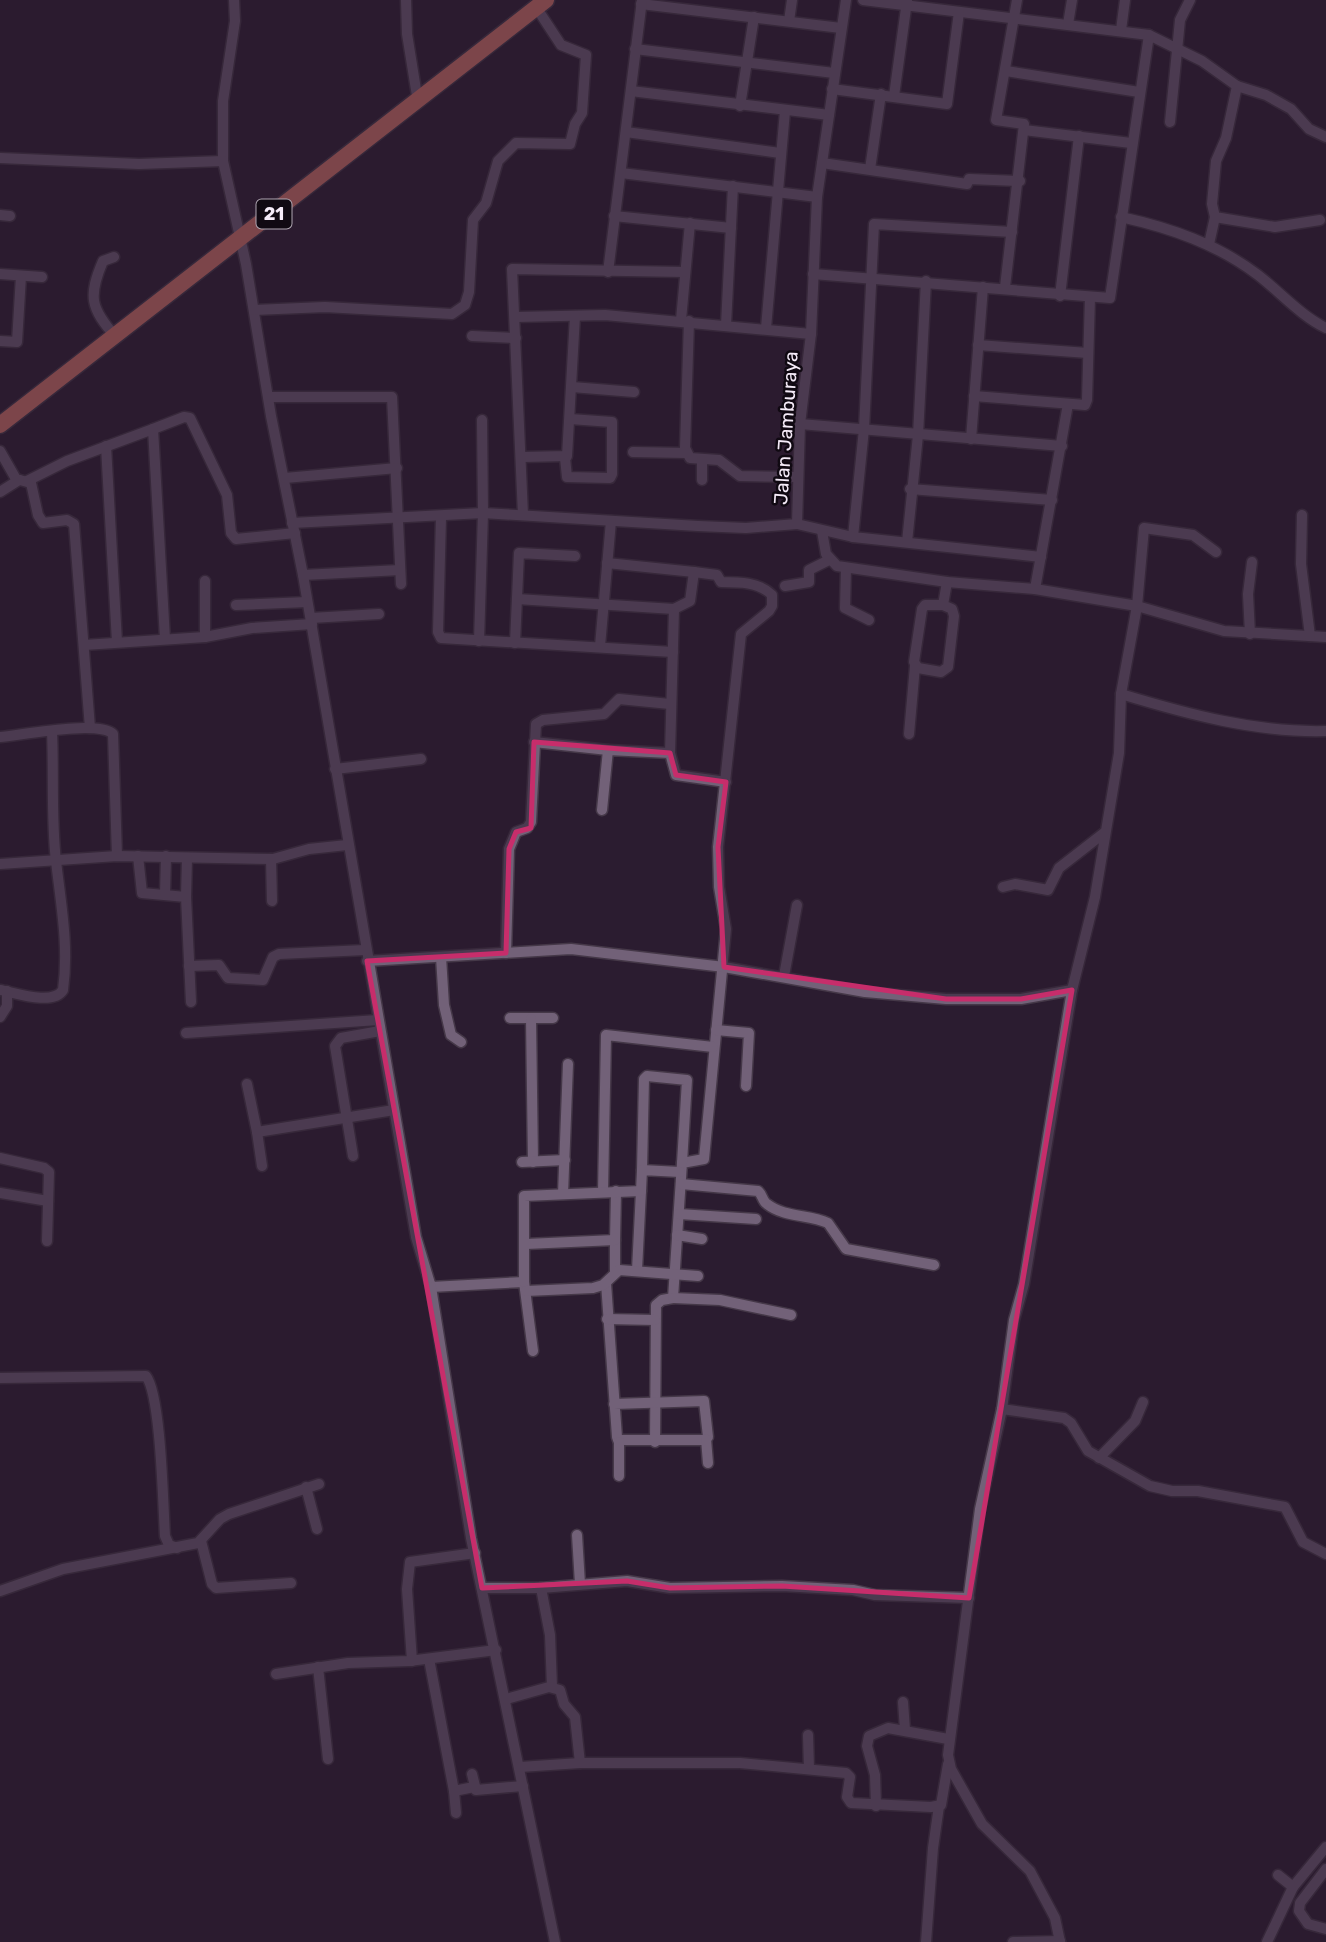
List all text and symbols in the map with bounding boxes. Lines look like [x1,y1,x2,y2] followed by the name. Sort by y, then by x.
[256,200,292,229] road number: 21
[769,350,803,506] street label: Jalan Jamburaya

